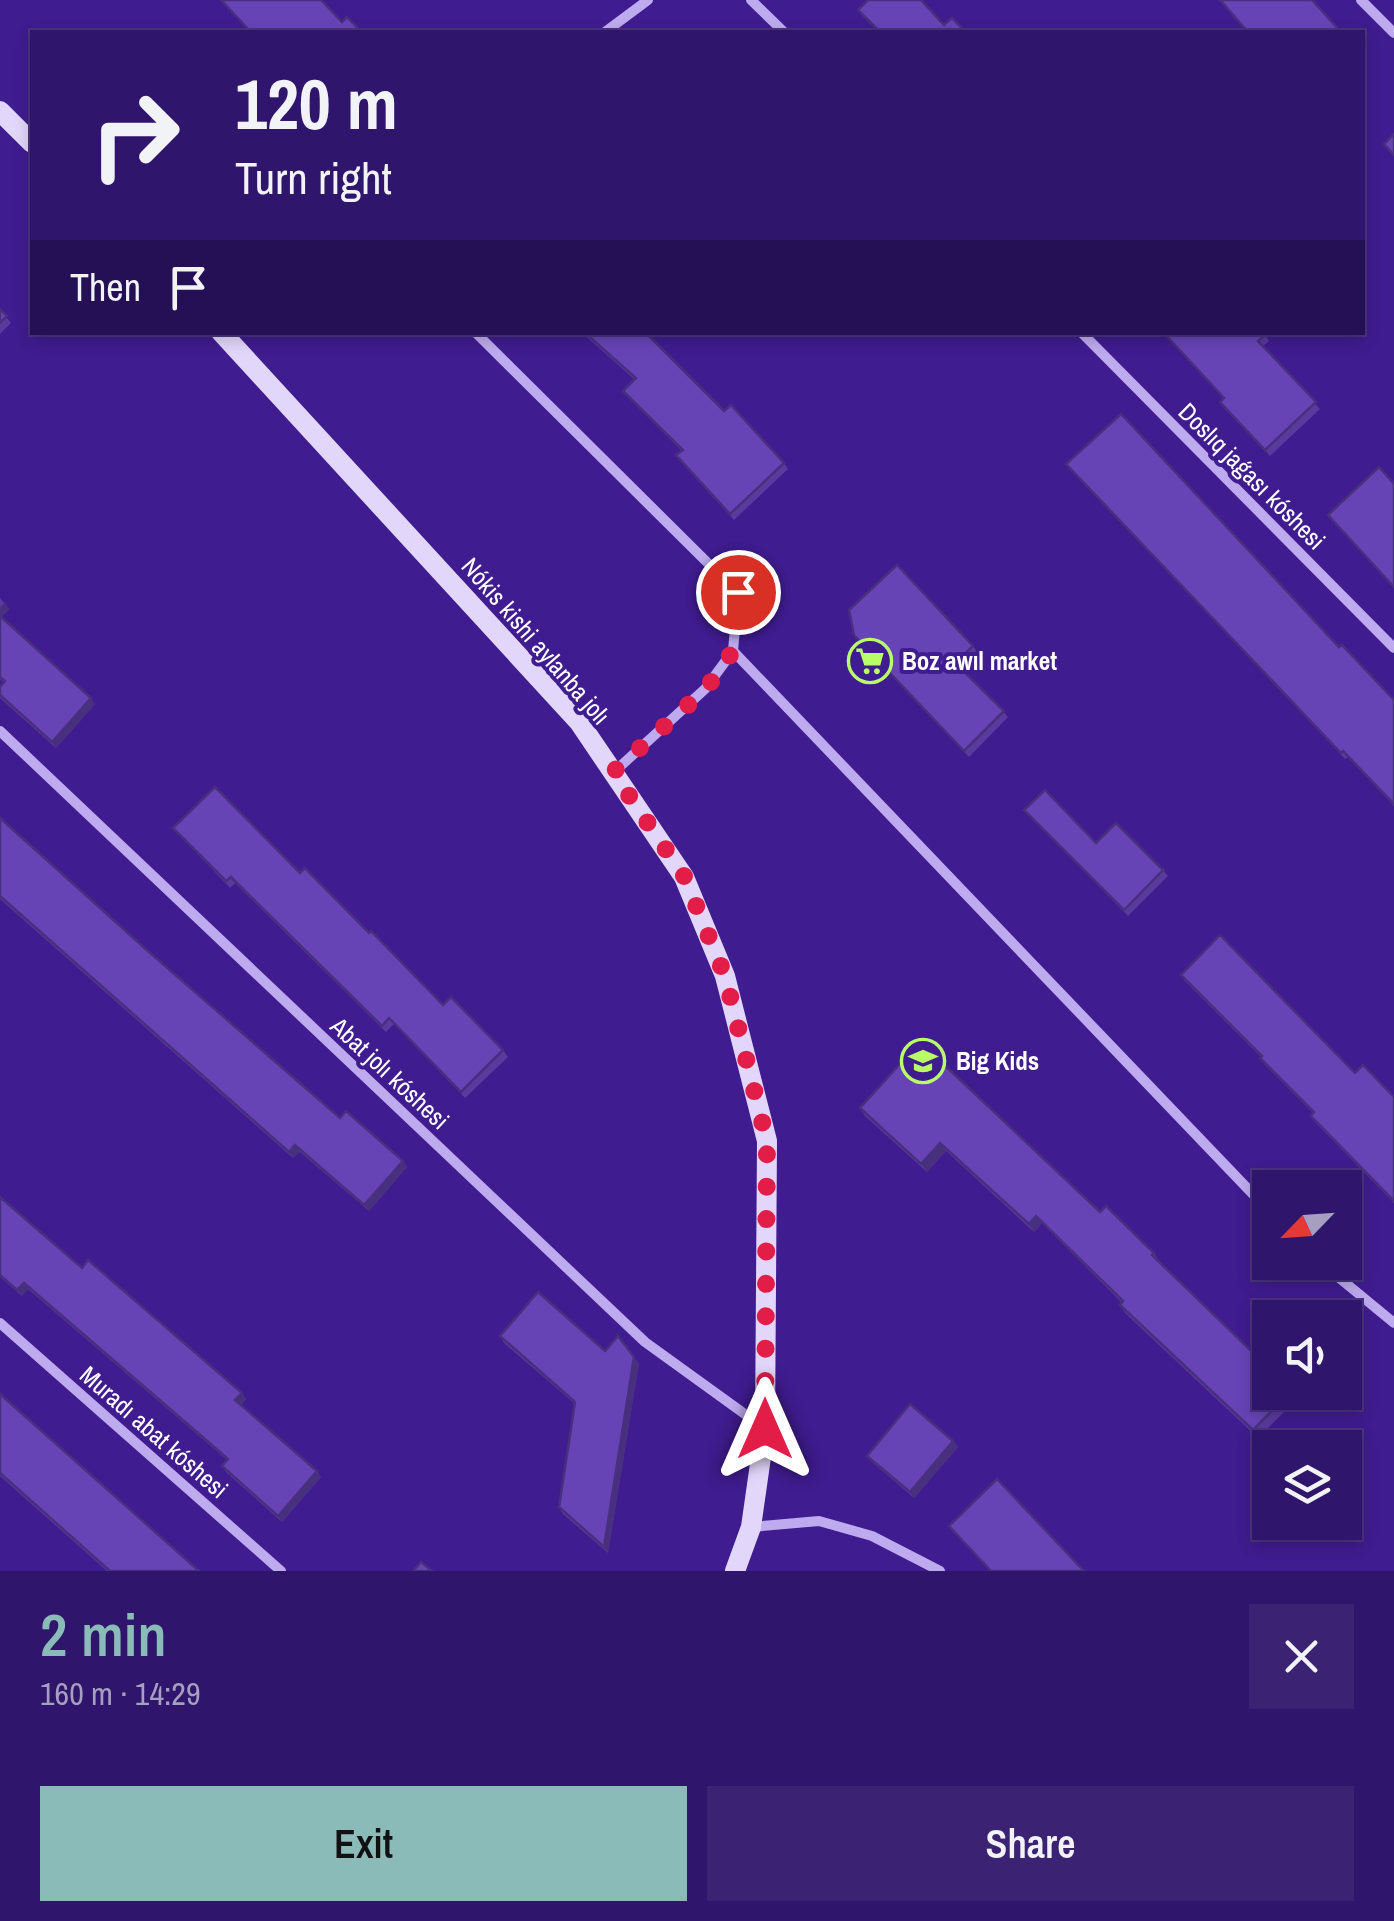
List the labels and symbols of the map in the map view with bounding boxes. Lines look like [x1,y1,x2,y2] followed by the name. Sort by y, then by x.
[1171,395,1333,557] street label: Doslıq jaǵası kóshesi
[454,550,618,732] street label: Nókis kishi aylanba jolı
[696,550,781,635] pin
[847,638,893,684] supermarket icon: Boz awıl market
[902,644,1057,678] place label: Boz awıl market
[323,1009,457,1137] street label: Abat jolı kóshesi
[900,1038,946,1084] school or university icon: Big Kids
[956,1044,1039,1078] place label: Big Kids
[1252,1170,1362,1280] north arrow
[73,1358,235,1506] street label: Muradı abat kóshesi
[713,1377,817,1481] position arrow

